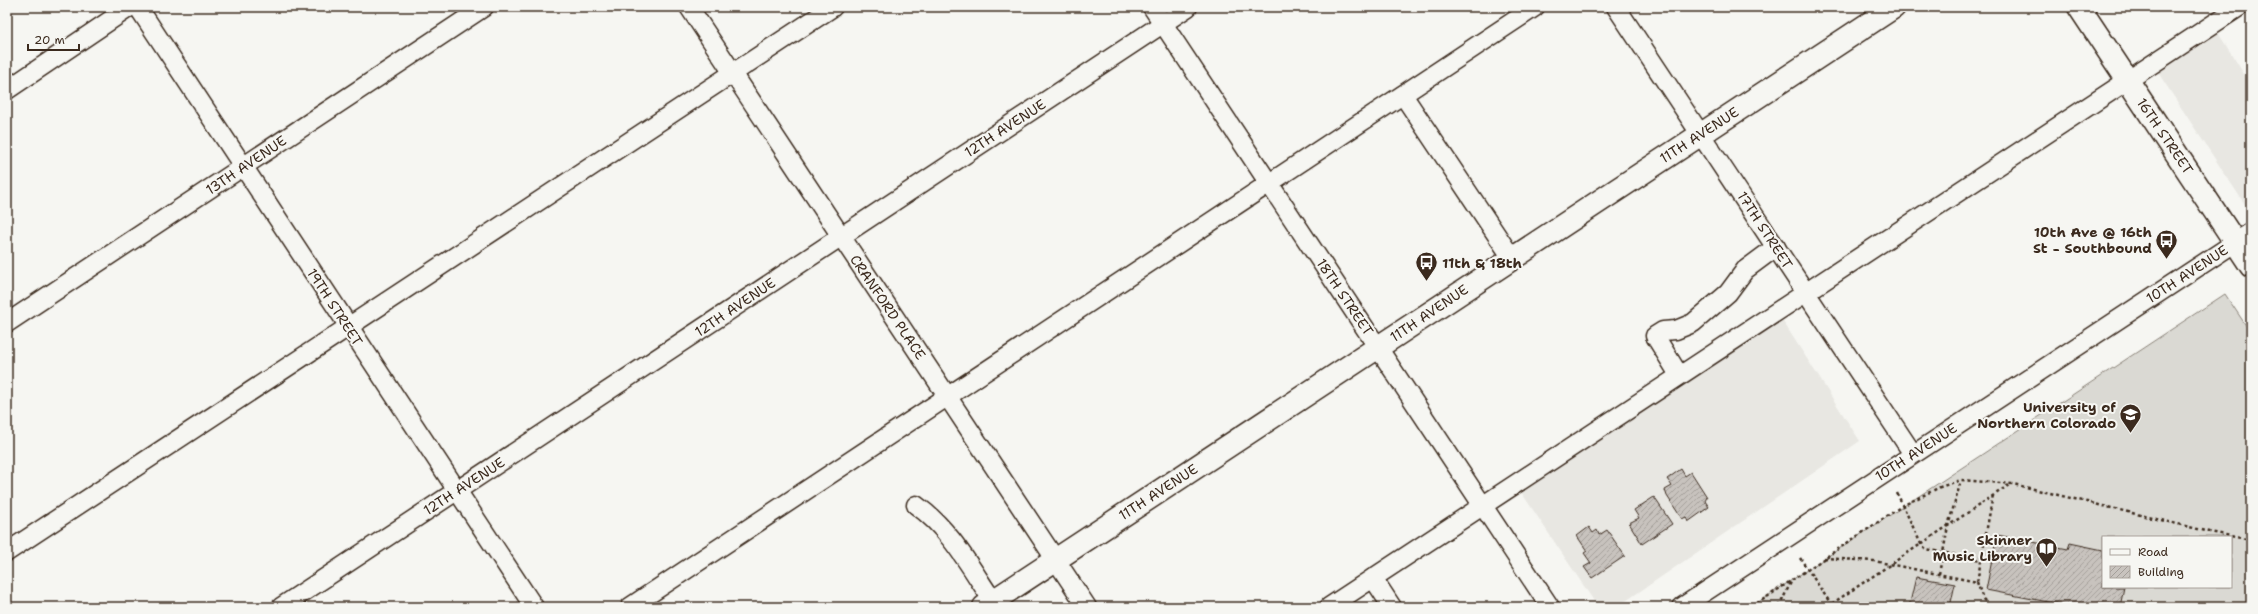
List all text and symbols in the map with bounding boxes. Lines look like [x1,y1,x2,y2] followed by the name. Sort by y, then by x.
[28,26,79,52] scale bar
[34,32,65,48] text: 20 m
[2133,94,2197,178] street label: 16TH STREET
[961,95,1049,161] street label: 12TH AVENUE
[1656,103,1742,167] street label: 11TH AVENUE
[202,131,290,199] street label: 13TH AVENUE
[1733,188,1797,272] street label: 17TH STREET
[2033,223,2152,257] place label: 10th Ave @ 16th St - Southbound
[2154,227,2180,260] bus stop icon: 10th Ave @ 16th St - Southbound
[2143,241,2232,307] street label: 10TH AVENUE
[1414,250,1440,283] bus stop icon: 11th & 18th
[846,251,930,363] street label: CRANFORD PLACE
[1442,254,1522,272] place label: 11th & 18th
[1313,255,1378,339] street label: 18TH STREET
[303,265,367,349] street label: 19TH STREET
[691,273,779,341] street label: 12TH AVENUE
[1386,280,1472,346] street label: 11TH AVENUE
[1977,398,2116,432] place label: University of Northern Colorado
[2118,402,2144,435] school or university icon: University of Northern Colorado
[1872,419,1961,485] street label: 10TH AVENUE
[420,453,508,519] street label: 12TH AVENUE
[1115,460,1201,524] street label: 11TH AVENUE
[1933,531,2032,565] place label: Skinner Music Library
[2034,535,2060,568] library icon: Skinner Music Library
[2102,536,2232,588] legend
[2138,544,2169,560] text: Road
[2138,564,2184,580] text: Building

